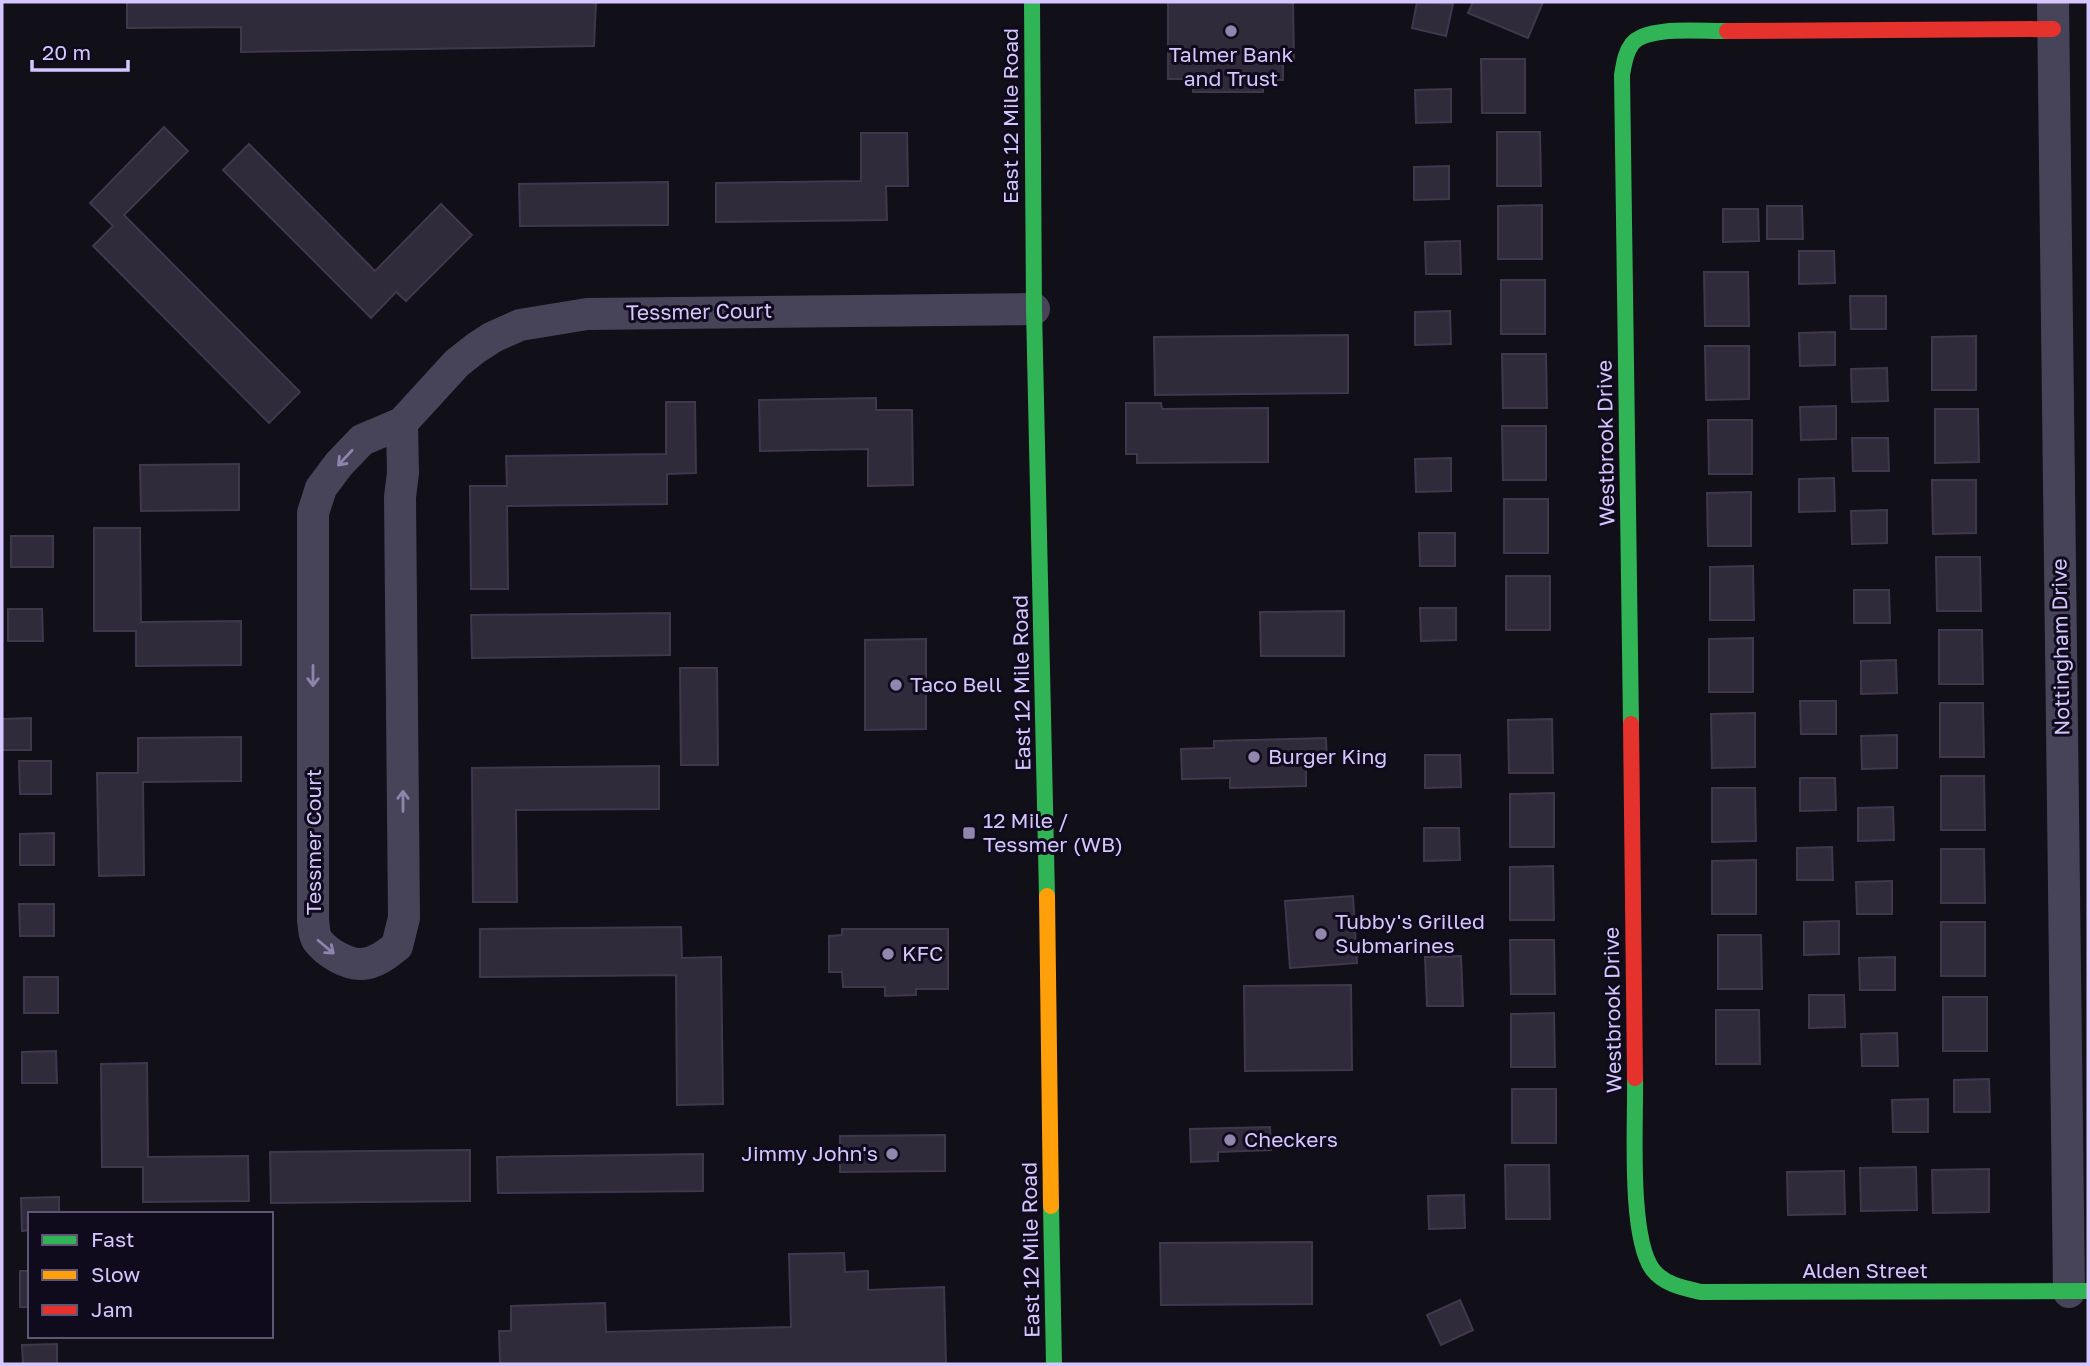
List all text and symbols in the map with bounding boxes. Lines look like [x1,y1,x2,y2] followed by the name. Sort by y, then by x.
[1223,23,1239,39] marker: Talmer Bank and Trust
[32,28,128,72] scale bar
[997,28,1023,204] street label: East 12 Mile Road
[42,39,91,65] text: 20 m
[1169,41,1293,91] place label: Talmer Bank and Trust
[626,297,772,325] street label: Tessmer Court
[1591,360,1619,526] street label: Westbrook Drive
[336,449,353,466] one-way arrow
[2045,558,2075,736] street label: Nottingham Drive
[1006,595,1036,771] street label: East 12 Mile Road
[306,664,320,687] one-way arrow
[910,671,1002,697] place label: Taco Bell
[888,677,904,693] marker: Taco Bell
[1268,743,1387,769] place label: Burger King
[1246,749,1262,765] marker: Burger King
[300,769,326,915] street label: Tessmer Court
[396,790,410,813] one-way arrow
[983,807,1123,857] place label: 12 Mile / Tessmer (WB)
[961,825,977,841] marker: 12 Mile / Tessmer (WB)
[1335,908,1485,958] place label: Tubby's Grilled Submarines
[1313,926,1329,942] marker: Tubby's Grilled Submarines
[1598,927,1626,1093] street label: Westbrook Drive
[317,939,335,955] one-way arrow
[902,940,943,966] place label: KFC
[880,946,896,962] marker: KFC
[1244,1126,1338,1152] place label: Checkers
[1222,1132,1238,1148] marker: Checkers
[741,1140,878,1166] place label: Jimmy John's
[884,1146,900,1162] marker: Jimmy John's
[1015,1162,1045,1338] street label: East 12 Mile Road
[28,1212,273,1338] legend
[91,1226,134,1252] text: Fast
[1802,1257,1928,1283] street label: Alden Street
[91,1261,140,1287] text: Slow
[91,1296,133,1322] text: Jam

